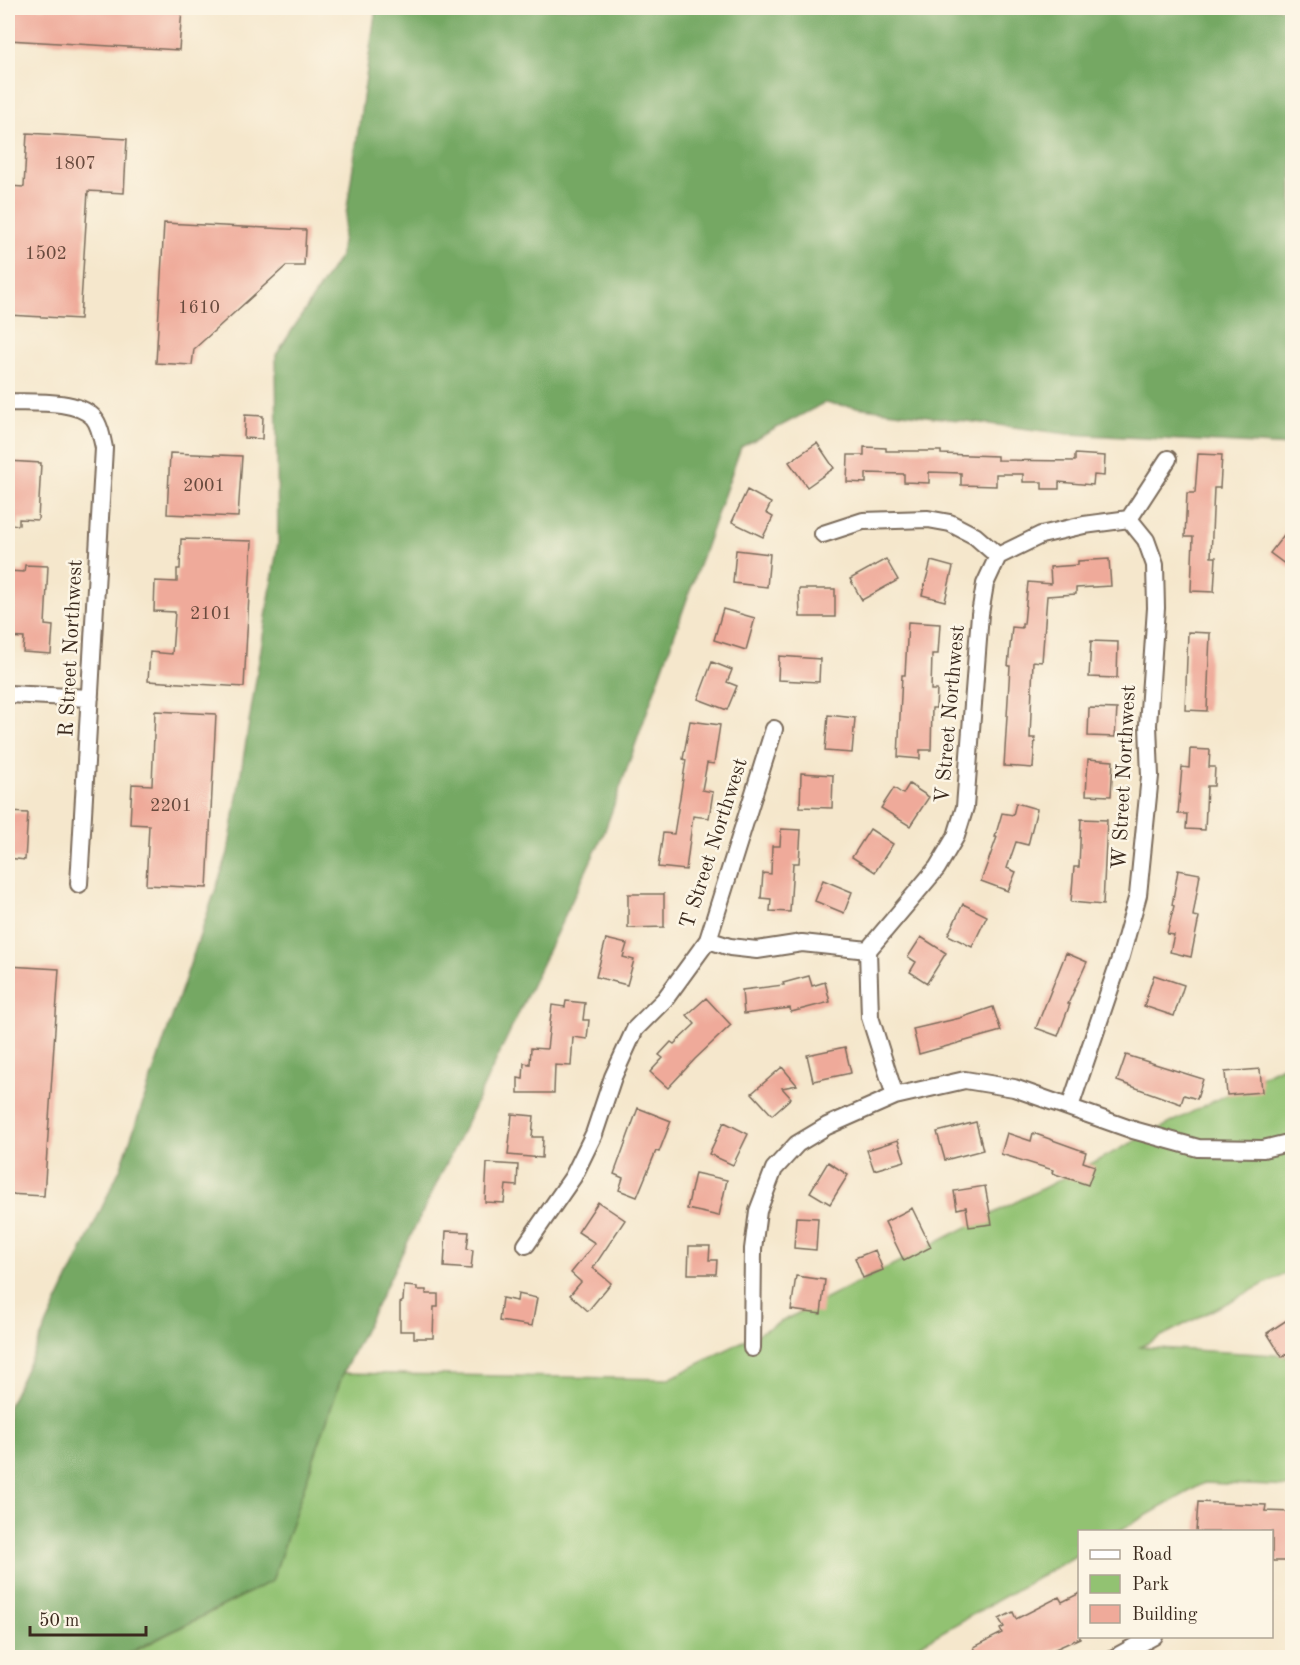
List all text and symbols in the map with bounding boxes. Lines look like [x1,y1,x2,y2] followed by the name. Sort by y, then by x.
[54,155,96,173] house number: 1807
[25,245,67,263] house number: 1502
[178,299,220,317] house number: 1610
[183,477,225,495] house number: 2001
[56,559,87,737] street label: R Street Northwest
[190,605,232,623] house number: 2101
[932,624,969,804] street label: V Street Northwest
[1109,684,1140,870] street label: W Street Northwest
[677,756,752,931] street label: T Street Northwest
[150,797,192,815] house number: 2201
[1078,1530,1273,1638] legend
[1132,1546,1172,1564] text: Road
[1132,1576,1169,1594] text: Park
[30,1599,146,1637] scale bar
[1132,1606,1198,1624] text: Building
[39,1612,79,1630] text: 50 m

